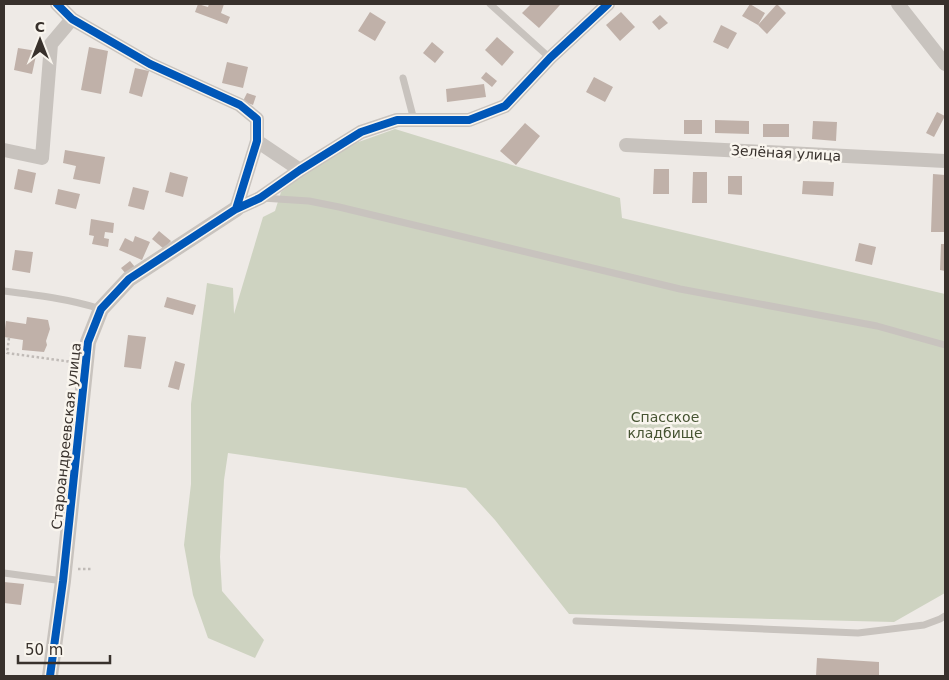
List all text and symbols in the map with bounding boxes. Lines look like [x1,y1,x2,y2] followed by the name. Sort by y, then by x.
[15,15,65,65] north arrow
[35,19,45,35] text: С
[731,142,841,164] street label: Зелёная улица
[48,342,84,530] street label: Староандреевская улица
[627,409,703,441] park label: Спасское кладбище
[18,632,110,664] scale bar
[25,641,63,659] text: 50 m

